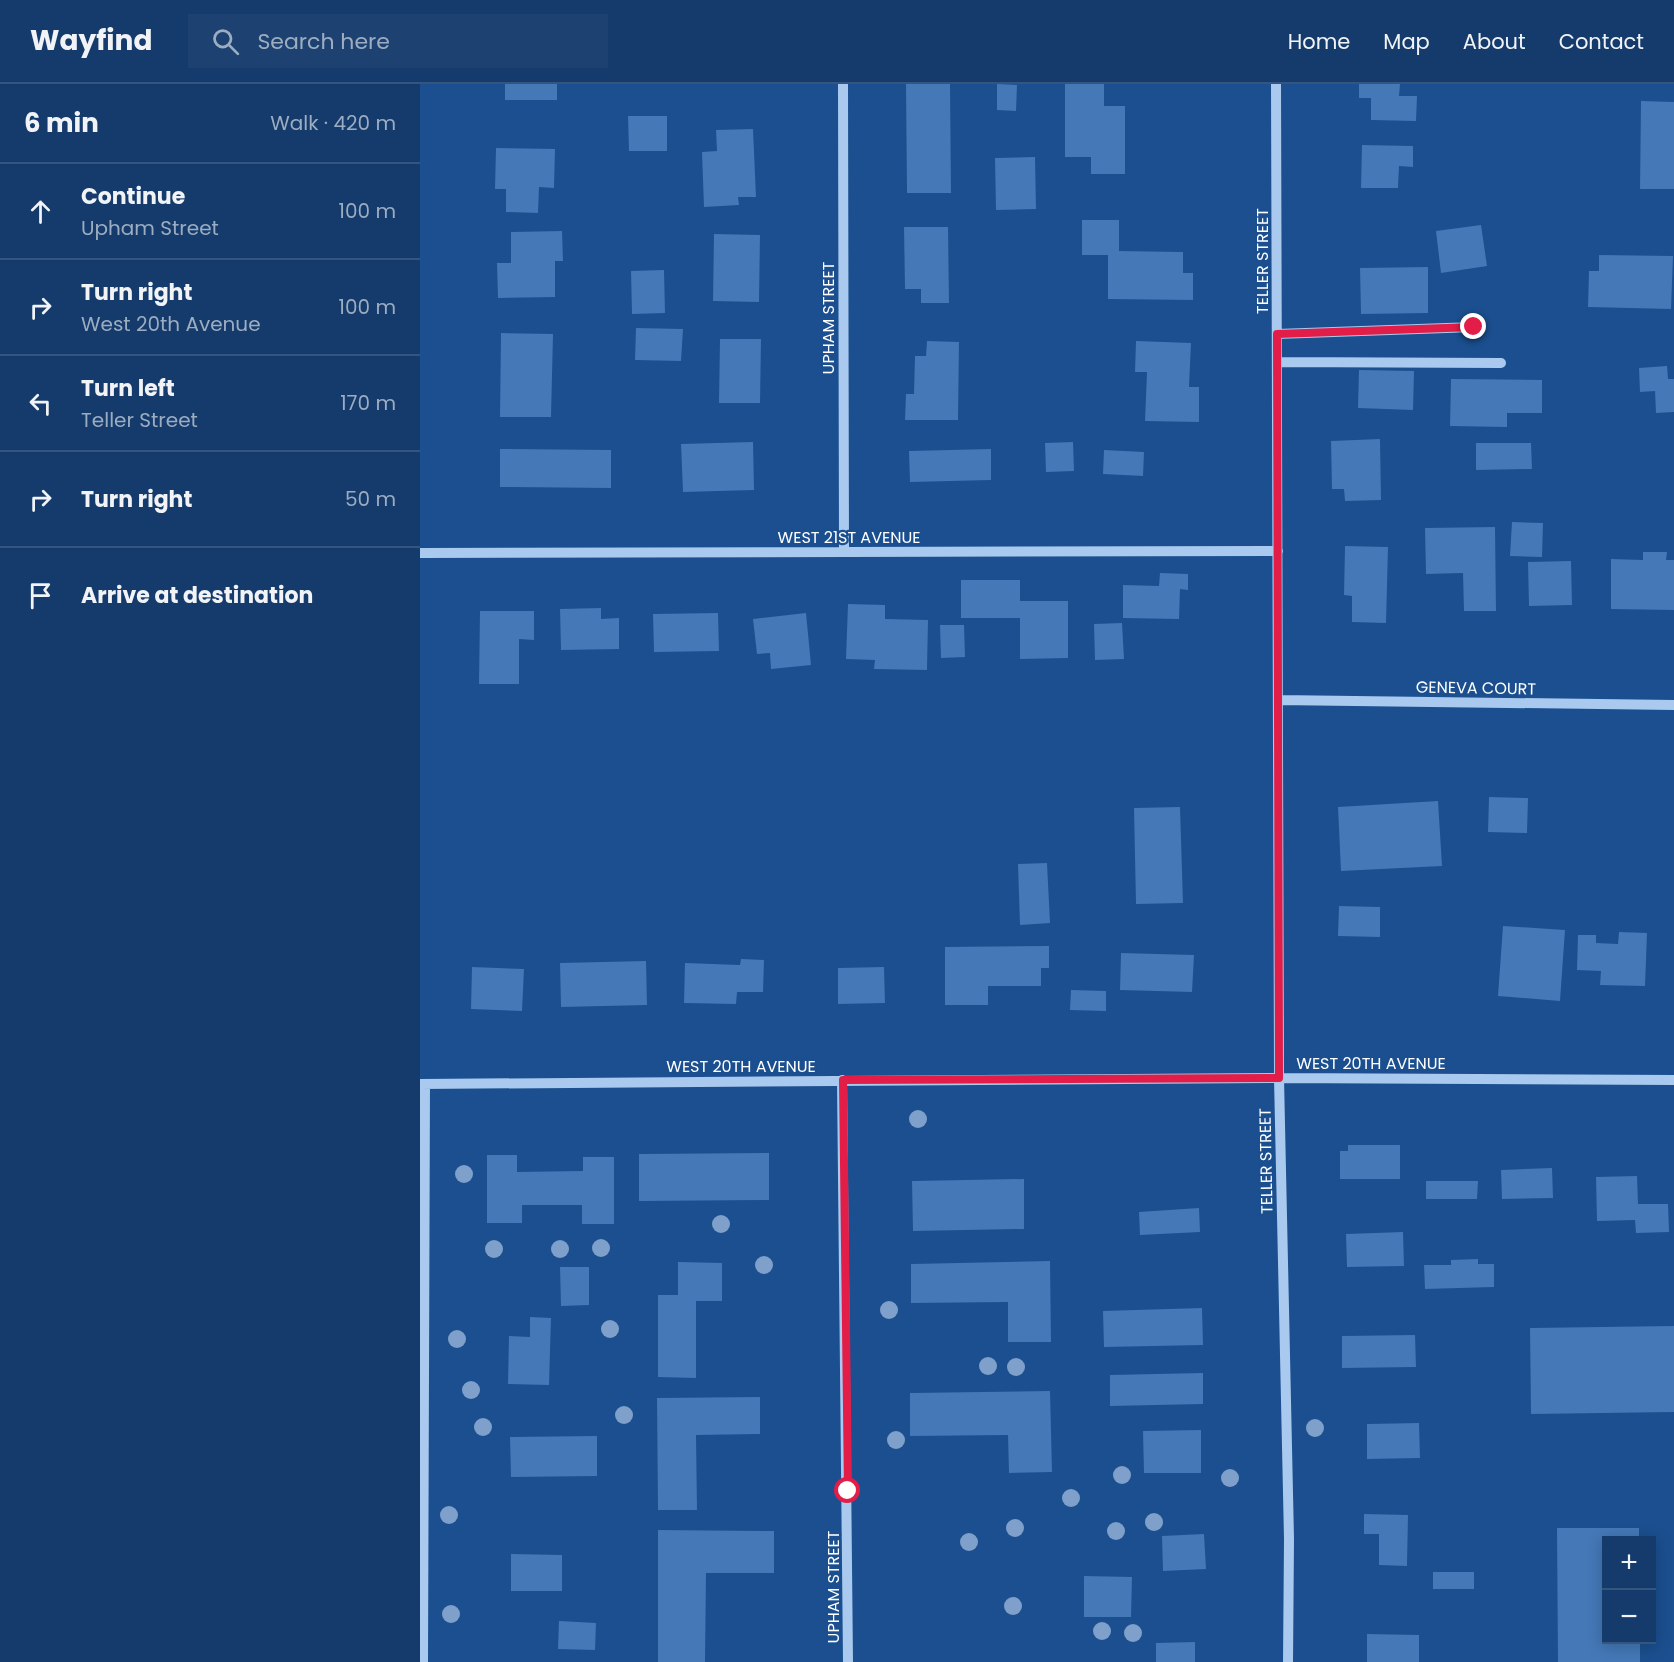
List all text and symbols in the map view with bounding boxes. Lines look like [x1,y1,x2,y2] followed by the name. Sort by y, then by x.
[188,14,608,68] search box
[30,21,152,60] text: Wayfind
[209,25,242,58] icon: search
[257,26,390,57] text: Search here
[1288,27,1350,56] text: Home
[1383,27,1430,56] text: Map
[1463,27,1526,56] text: About
[1559,27,1644,56] text: Contact
[24,105,99,141] text: 6 min
[270,109,396,137] text: Walk · 420 m
[81,181,185,212] text: Continue
[24,195,57,228] icon: ahead
[339,197,396,225] text: 100 m
[1251,208,1274,314] street label: TELLER STREET
[81,214,219,242] text: Upham Street
[817,261,840,374] street label: UPHAM STREET
[81,277,192,308] text: Turn right
[24,291,57,324] icon: right
[339,293,396,321] text: 100 m
[81,310,261,338] text: West 20th Avenue
[1460,313,1486,339] route end
[81,373,175,404] text: Turn left
[24,387,57,420] icon: left
[340,389,396,417] text: 170 m
[81,406,198,434] text: Teller Street
[24,483,57,516] icon: right
[81,484,192,515] text: Turn right
[345,485,396,513] text: 50 m
[778,526,920,549] street label: WEST 21ST AVENUE
[24,579,57,612] icon: arrive
[81,580,313,611] text: Arrive at destination
[1416,675,1537,701] street label: GENEVA COURT
[1296,1052,1446,1075] street label: WEST 20TH AVENUE
[666,1055,816,1078] street label: WEST 20TH AVENUE
[1254,1108,1278,1214] street label: TELLER STREET
[834,1477,860,1503] route start
[822,1530,845,1643] street label: UPHAM STREET
[1602,1536,1656,1644] map controls
[1602,1536,1656,1590] button: +
[1602,1590,1656,1644] button: −

